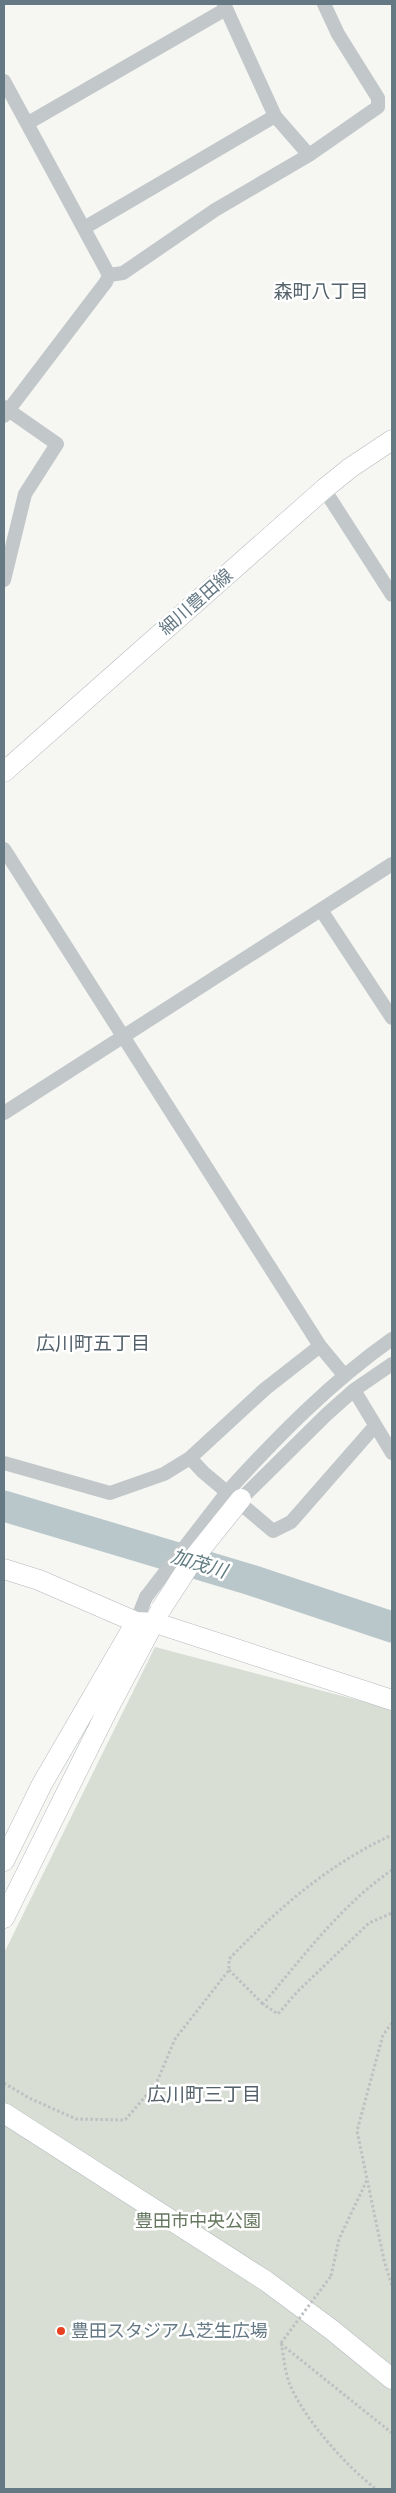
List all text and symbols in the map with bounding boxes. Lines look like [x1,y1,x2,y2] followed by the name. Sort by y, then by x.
[273,281,369,303] district label: 森町八丁目
[155,564,237,640] street label: 細川豊田線
[36,1333,150,1355] district label: 広川町五丁目
[169,1545,231,1583] water label: 加茂川
[147,2084,261,2106] district label: 広川町三丁目
[135,2210,261,2232] park label: 豊田市中央公園
[71,2320,268,2342] place label: 豊田スタジアム芝生広場
[55,2325,67,2337] marker: 豊田スタジアム芝生広場

